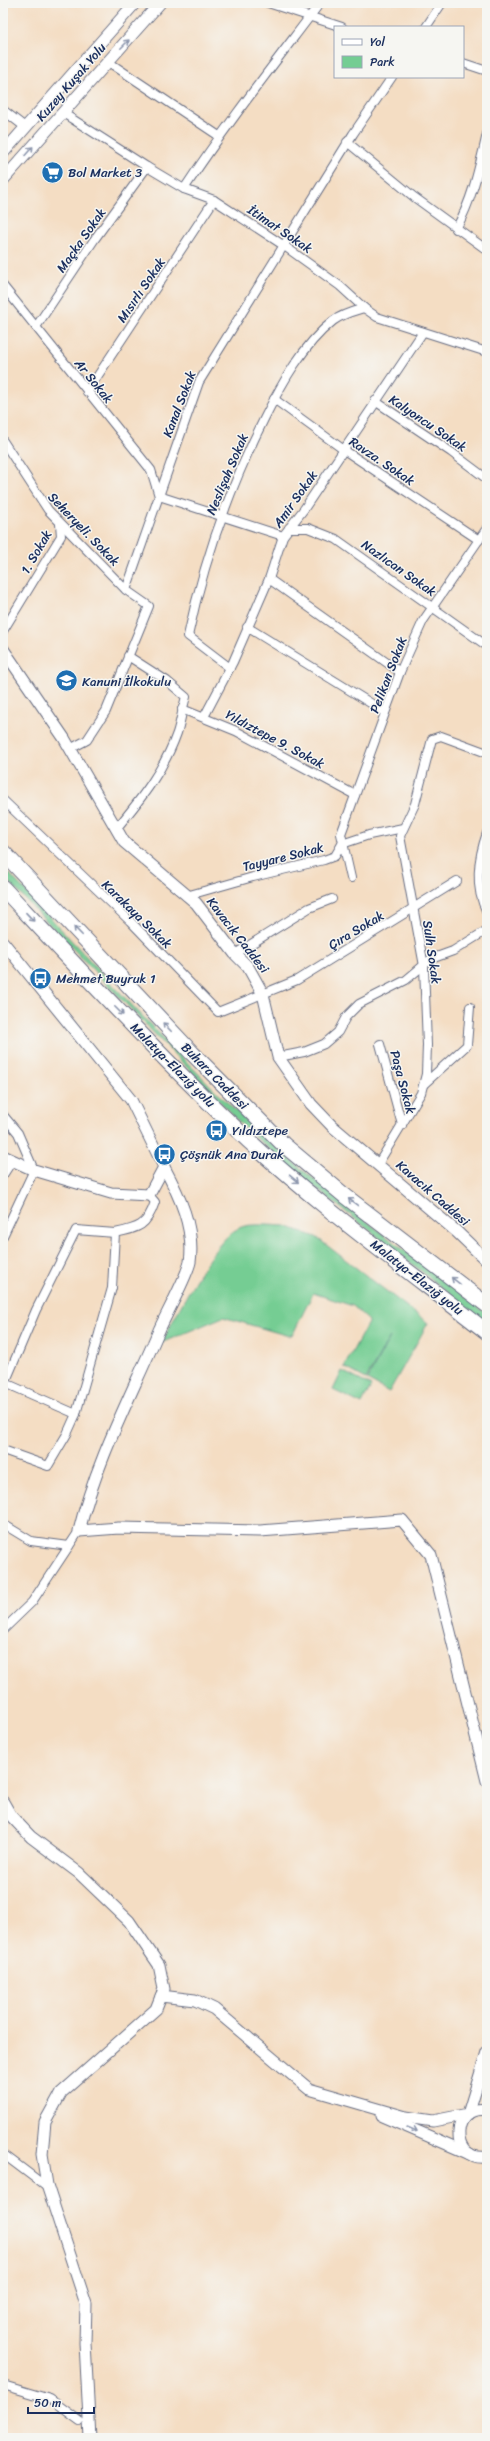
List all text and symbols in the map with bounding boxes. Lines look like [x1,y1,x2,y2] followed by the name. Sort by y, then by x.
[334,26,464,78] legend
[370,31,385,53] text: Yol
[30,37,112,127] street label: Kuzey Kuşak Yolu
[120,39,130,48] one-way arrow
[370,51,395,73] text: Park
[25,146,34,156] one-way arrow
[39,159,65,185] supermarket icon: Bol Market 3
[68,161,142,184] place label: Bol Market 3
[242,198,317,259] street label: İtimat Sokak
[50,202,112,277] street label: Maçka Sokak
[111,252,172,327] street label: Mısırlı Sokak
[68,353,119,409] street label: Ar Sokak
[156,367,202,441] street label: Kanal Sokak
[384,388,472,458] street label: Kalyoncu Sokak
[199,429,255,518] street label: Neslişah Sokak
[344,430,420,492] street label: Ravza. Sokak
[266,465,323,533] street label: Amir Sokak
[42,486,126,572] street label: Seheryeli. Sokak
[14,525,58,579] street label: 1. Sokak
[357,533,442,603] street label: Nazlıcan Sokak
[363,633,413,717] street label: Pelikan Sokak
[53,668,79,694] school or university icon: Kanuni İlkokulu
[82,670,171,693] place label: Kanuni İlkokulu
[221,703,329,775] street label: Yıldıztepe 9. Sokak
[240,836,326,878] street label: Tayyare Sokak
[96,874,178,954] street label: Karakaya Sokak
[201,892,276,979] street label: Kavacık Caddesi
[323,904,389,956] street label: Çıra Sokak
[25,912,35,922] one-way arrow
[416,919,448,985] street label: Sulh Sokak
[74,926,83,937] one-way arrow
[27,965,53,991] bus stop icon: Mehmet Buyruk 1
[56,967,156,990] place label: Mehmet Buyruk 1
[114,1006,124,1016] one-way arrow
[125,1017,221,1113] street label: Malatya-Elazığ yolu
[162,1022,172,1032] one-way arrow
[176,1037,255,1116] street label: Buhara Caddesi
[383,1048,423,1117] street label: Paşa Sokak
[204,1117,230,1143] bus stop icon: Yıldıztepe
[232,1119,289,1142] place label: Yıldıztepe
[151,1141,177,1167] bus stop icon: Çöşnük Ana Durak
[180,1143,284,1166] place label: Çöşnük Ana Durak
[391,1154,476,1232] street label: Kavacık Caddesi
[288,1174,299,1183] one-way arrow
[348,1198,359,1206] one-way arrow
[365,1233,469,1321] street label: Malatya-Elazığ yolu
[451,1277,462,1285] one-way arrow
[406,2126,418,2133] one-way arrow
[28,2389,94,2415] scale bar
[34,2392,61,2414] text: 50 m

